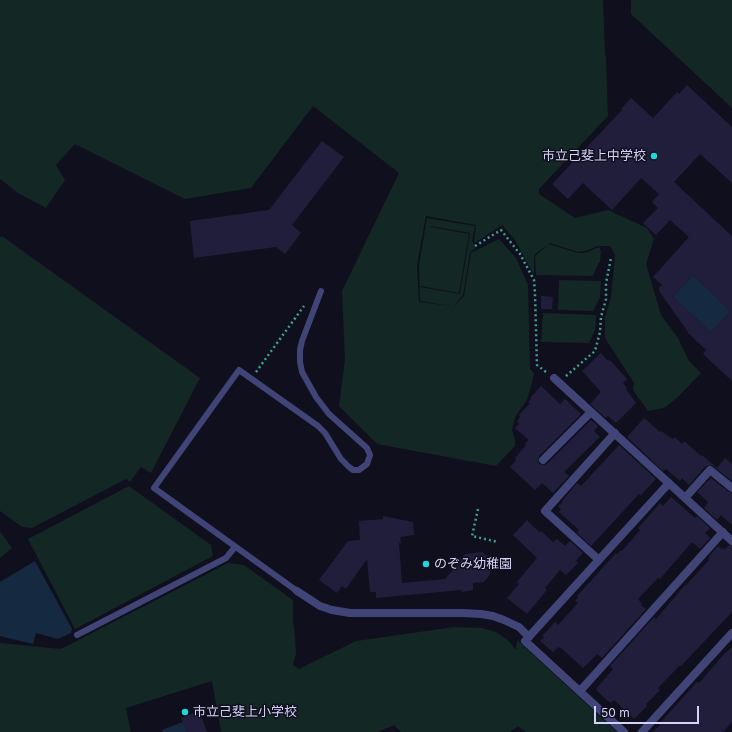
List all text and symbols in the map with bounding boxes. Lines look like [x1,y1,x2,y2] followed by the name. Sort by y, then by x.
[542,148,646,164] place label: 市立己斐上中学校
[649,151,659,161] marker: 市立己斐上中学校
[434,556,512,572] place label: のぞみ幼稚園
[421,559,431,569] marker: のぞみ幼稚園
[596,698,701,724] scale bar
[193,704,297,720] place label: 市立己斐上小学校
[601,705,630,720] text: 50 m
[180,707,190,717] marker: 市立己斐上小学校

